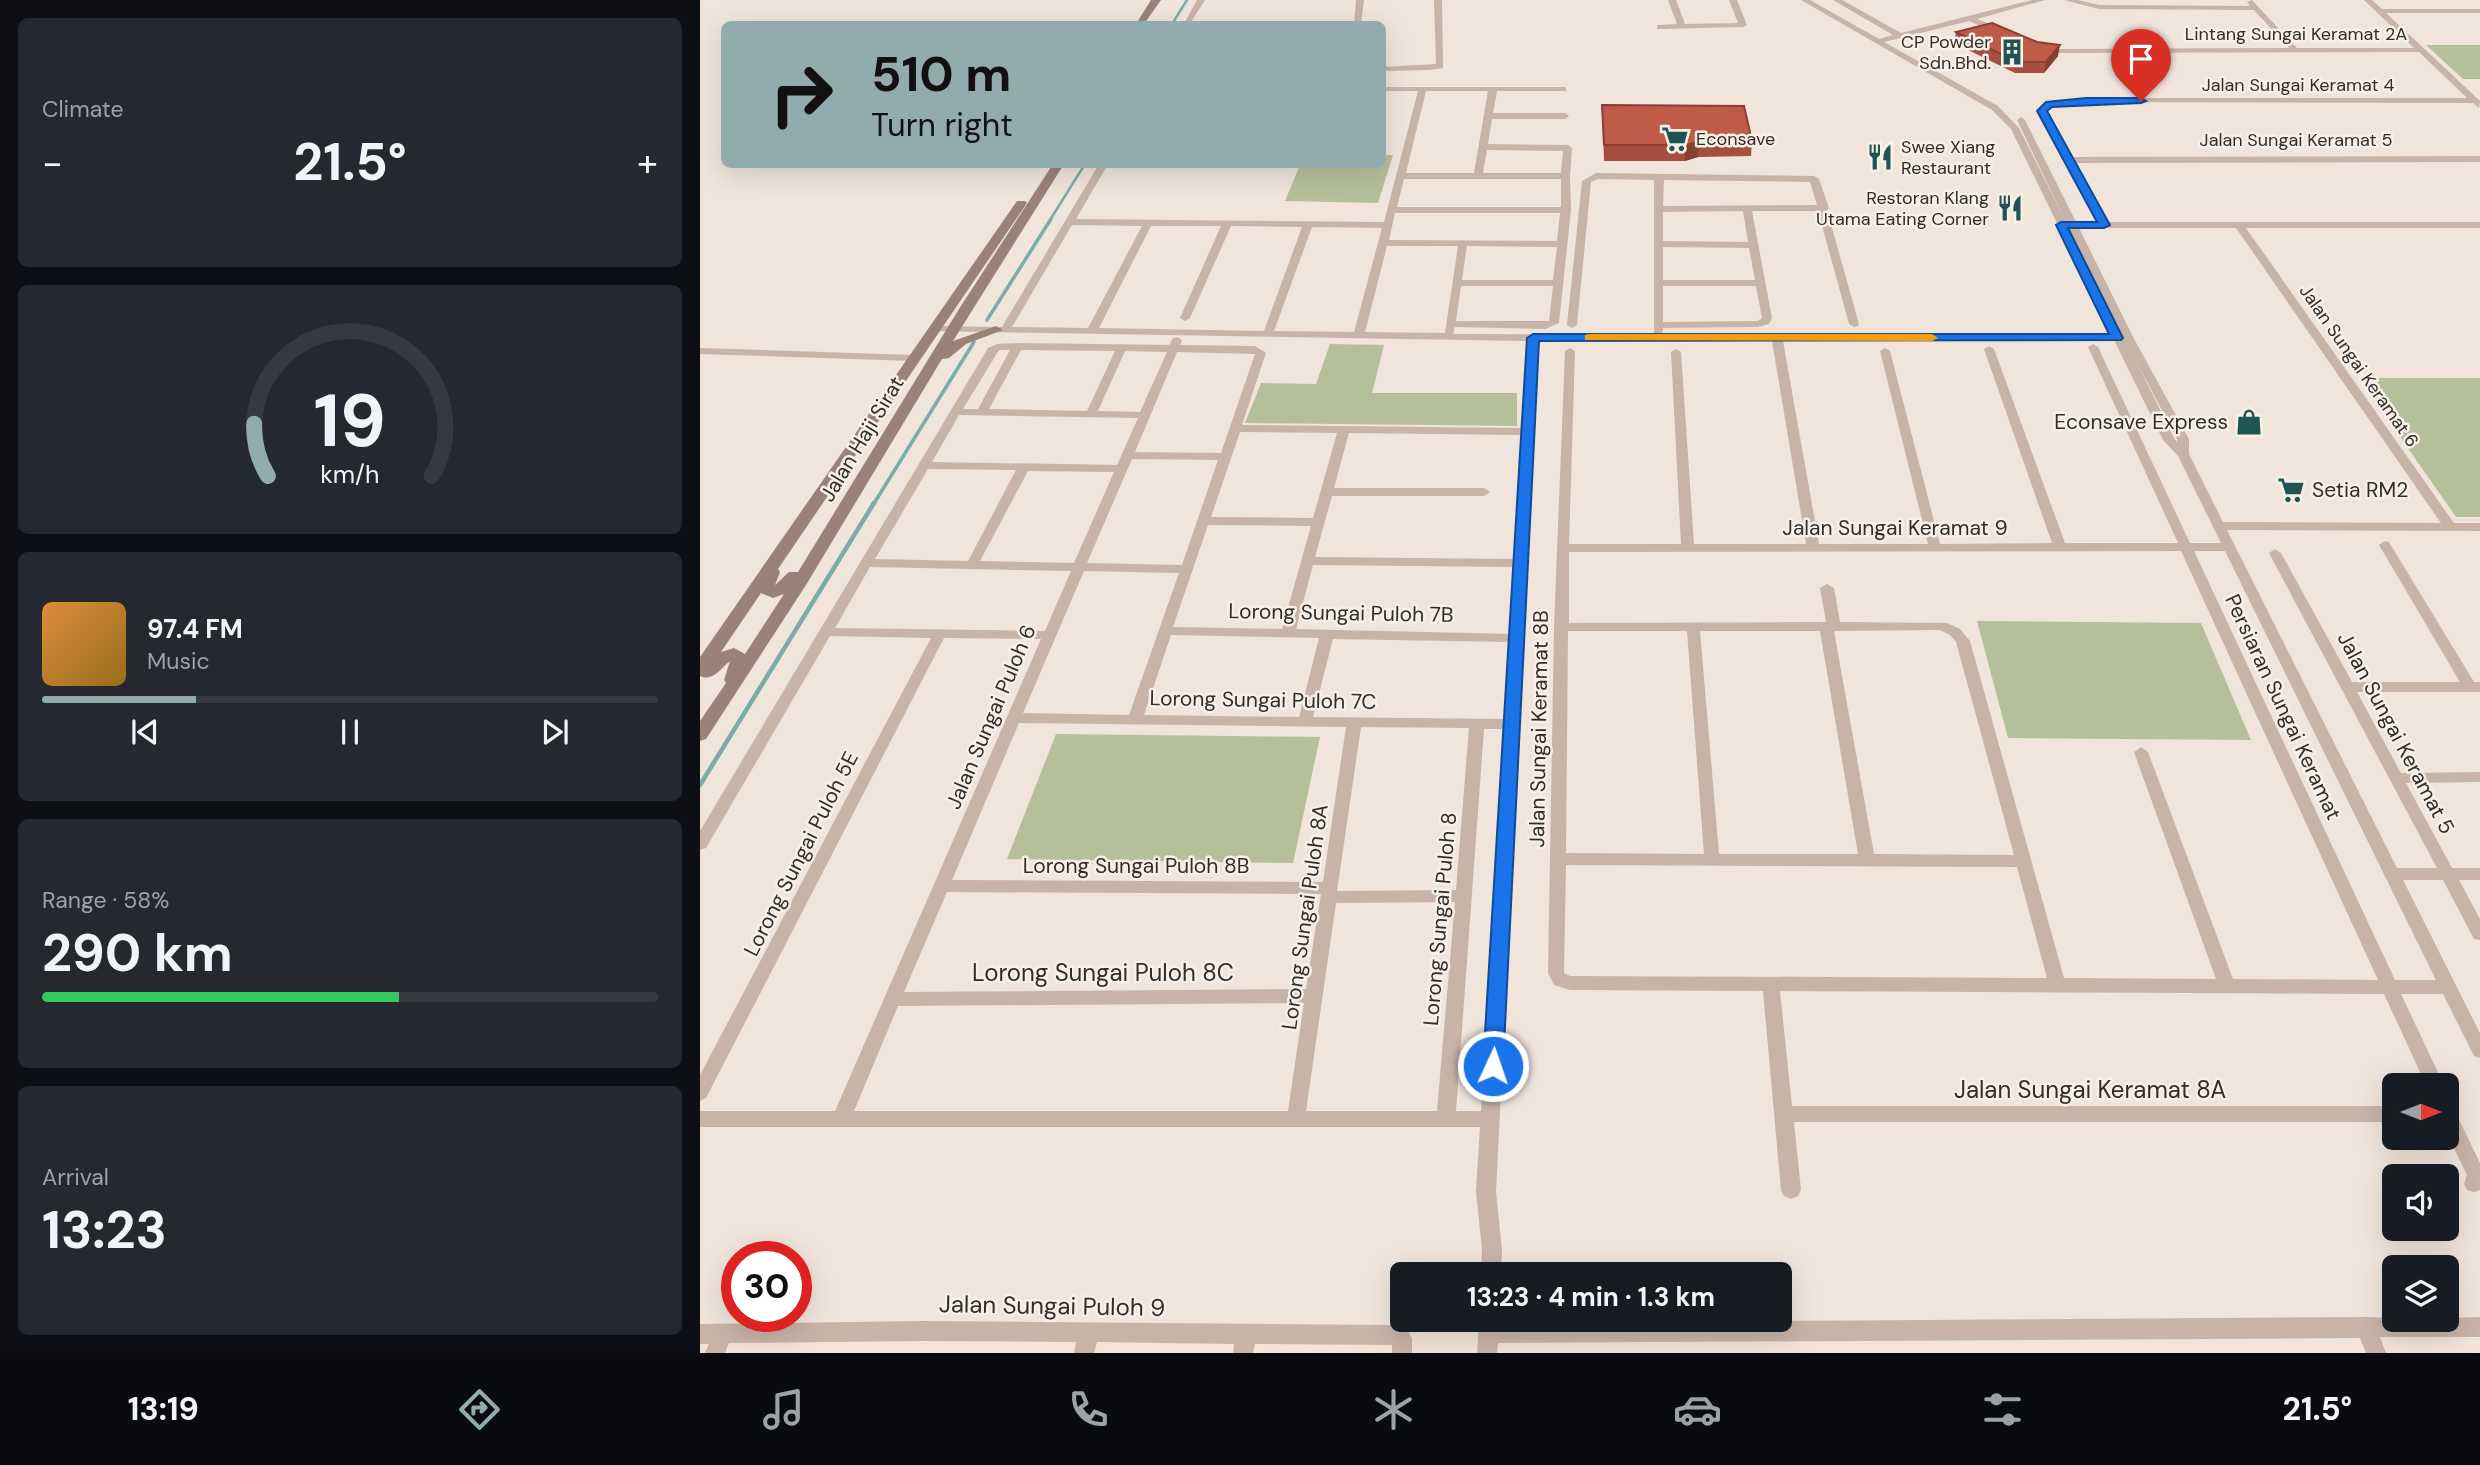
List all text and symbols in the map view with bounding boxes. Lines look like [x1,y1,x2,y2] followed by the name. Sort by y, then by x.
[2185,22,2407,46] street label: Lintang Sungai Keramat 2A
[2111,29,2171,101] pin
[1901,30,1991,75] place label: CP Powder Sdn.Bhd.
[1997,37,2027,67] building icon: CP Powder Sdn.Bhd.
[2122,40,2160,78] icon: arrive
[871,42,1011,106] text: 510 m
[756,49,847,140] icon: right
[2202,73,2394,97] street label: Jalan Sungai Keramat 4
[42,94,124,124] text: Climate
[871,104,1013,146] text: Turn right
[1660,124,1690,154] supermarket icon: Econsave
[1696,127,1775,151] place label: Econsave
[293,128,407,196] text: 21.5°
[2200,128,2392,152] street label: Jalan Sungai Keramat 5
[1901,135,1995,180] place label: Swee Xiang Restaurant
[42,138,63,188] text: −
[637,138,658,188] text: +
[1865,142,1895,172] restaurant icon: Swee Xiang Restaurant
[1816,186,1989,231] place label: Restoran Klang Utama Eating Corner
[1995,193,2025,223] restaurant icon: Restoran Klang Utama Eating Corner
[2294,280,2424,452] street label: Jalan Sungai Keramat 6
[814,371,910,507] street label: Jalan Haji Sirat
[314,374,386,469] text: 19
[2234,407,2264,437] shop icon: Econsave Express
[2054,408,2228,436] place label: Econsave Express
[320,457,380,490] text: km/h
[2276,475,2306,505] supermarket icon: Setia RM2
[2312,476,2408,504] place label: Setia RM2
[1782,514,2008,542] street label: Jalan Sungai Keramat 9
[2218,590,2348,824] street label: Persiaran Sungai Keramat
[1228,597,1454,629] street label: Lorong Sungai Puloh 7B
[1523,610,1555,848] street label: Jalan Sungai Keramat 8B
[147,612,243,646] text: 97.4 FM
[939,620,1043,814] street label: Jalan Sungai Puloh 6
[2331,627,2461,839] street label: Jalan Sungai Keramat 5
[147,646,210,676] text: Music
[1149,684,1377,716] street label: Lorong Sungai Puloh 7C
[126,713,164,751] icon: previous
[331,713,369,751] icon: pause
[536,713,574,751] icon: next
[737,747,865,961] street label: Lorong Sungai Puloh 5E
[1275,802,1335,1032] street label: Lorong Sungai Puloh 8A
[1417,811,1463,1027] street label: Lorong Sungai Puloh 8
[1023,852,1249,880] street label: Lorong Sungai Puloh 8B
[42,885,169,915] text: Range · 58%
[42,919,233,987] text: 290 km
[972,957,1234,988] street label: Lorong Sungai Puloh 8C
[1456,1029,1530,1103] position arrow
[2382,1073,2459,1150] north arrow
[2382,1073,2459,1332] map controls
[1954,1074,2226,1105] street label: Jalan Sungai Keramat 8A
[42,1162,109,1192] text: Arrival
[2382,1164,2459,1241] button: sound
[42,1196,167,1264] text: 13:23
[721,1241,812,1332] speed limit sign: 30
[2382,1255,2459,1332] button: layers
[1467,1280,1715,1314] text: 13:23 · 4 min · 1.3 km
[939,1288,1165,1323] street label: Jalan Sungai Puloh 9
[455,1385,504,1434] icon: directions
[759,1385,808,1434] icon: music
[1064,1385,1113,1434] icon: phone
[1369,1385,1418,1434] icon: climate
[1673,1385,1722,1434] icon: car
[1978,1385,2027,1434] icon: filters
[128,1388,199,1430] text: 13:19
[2282,1388,2352,1430] text: 21.5°

